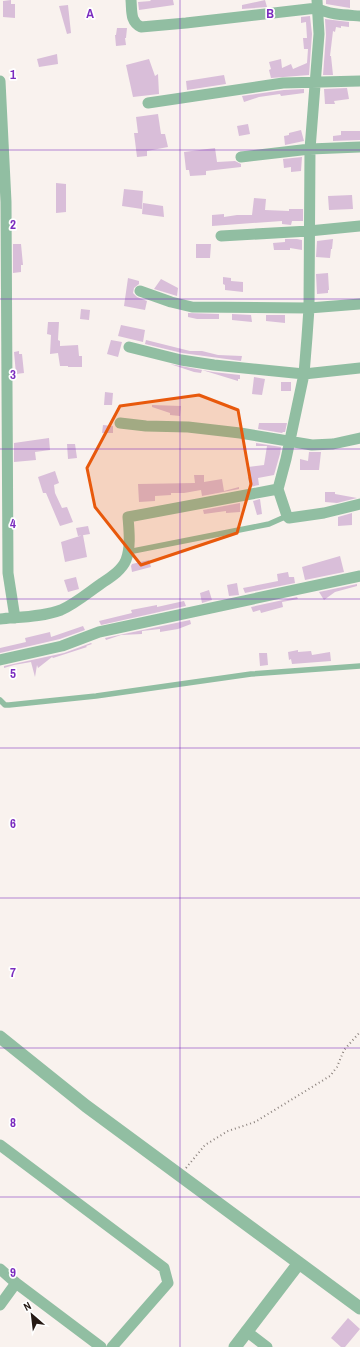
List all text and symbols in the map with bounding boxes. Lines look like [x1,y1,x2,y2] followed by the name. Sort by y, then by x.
[86,5,94,22] text: A
[266,5,274,22] text: B
[10,66,16,83] text: 1
[10,216,16,233] text: 2
[10,366,16,383] text: 3
[10,515,16,532] text: 4
[10,665,16,682] text: 5
[10,815,16,832] text: 6
[10,964,16,981] text: 7
[10,1114,16,1131] text: 8
[10,1264,16,1281] text: 9
[12,1295,52,1335] north arrow
[21,1298,33,1314] text: N

